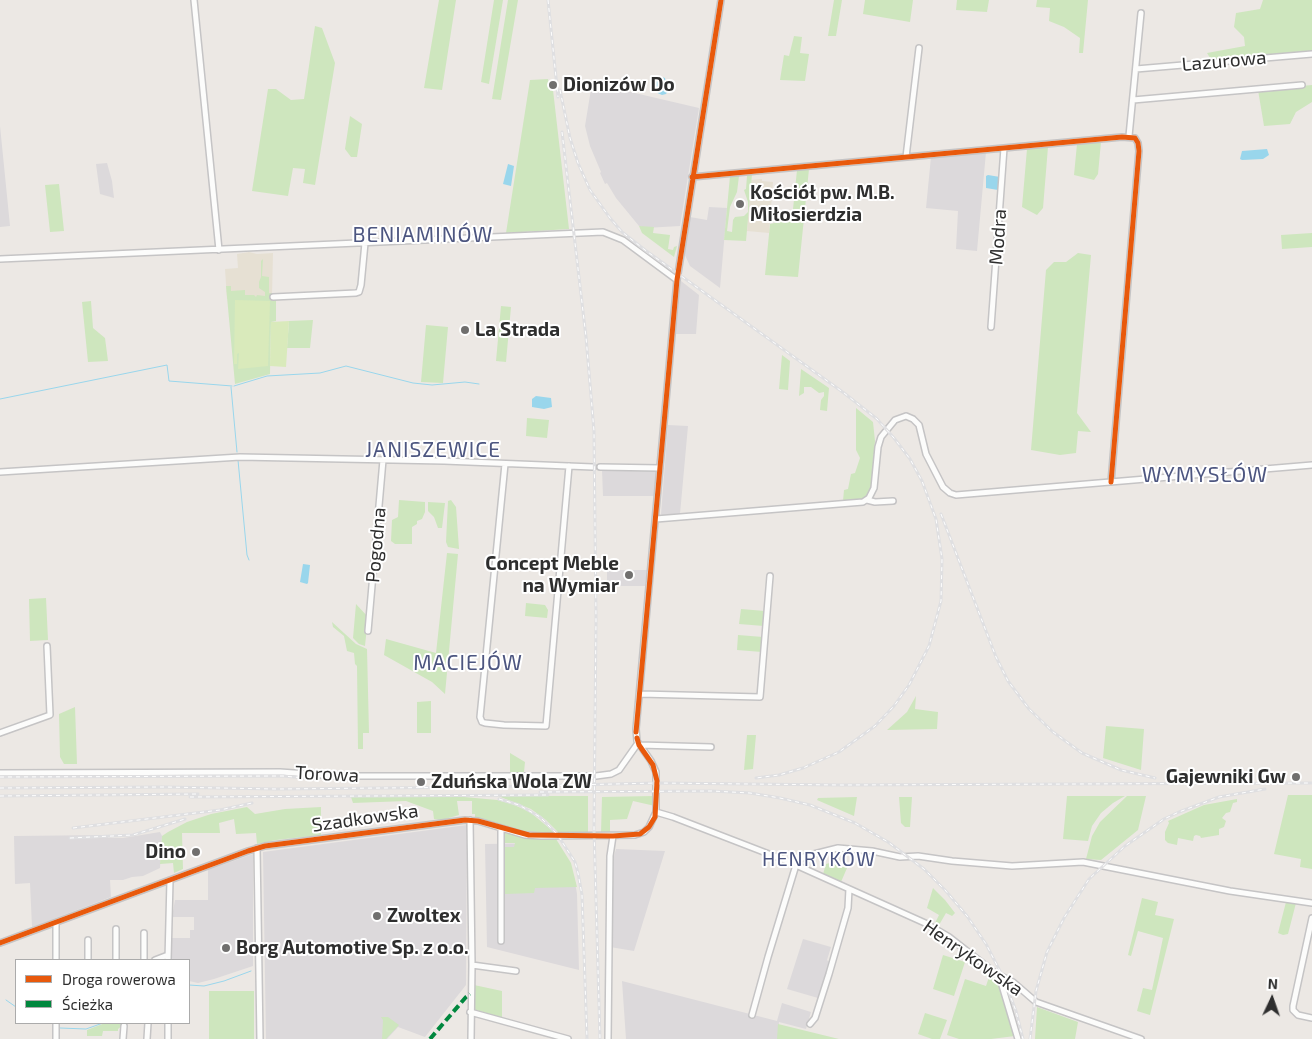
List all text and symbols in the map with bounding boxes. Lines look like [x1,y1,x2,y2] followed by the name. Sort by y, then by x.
[1181,46,1267,76] street label: Lazurowa
[563,74,675,96] place label: Dionizów Do
[547,79,559,91] marker: Dionizów Do
[750,182,895,226] place label: Kościół pw. M.B. Miłosierdzia
[734,198,746,210] marker: Kościół pw. M.B. Miłosierdzia
[985,208,1011,266] street label: Modra
[351,222,495,248] district label: BENIAMINÓW
[475,319,560,341] place label: La Strada
[459,324,471,336] marker: La Strada
[364,437,502,463] district label: JANISZEWICE
[1141,462,1269,488] district label: WYMYSŁÓW
[361,506,391,584] street label: Pogodna
[485,553,619,597] place label: Concept Meble na Wymiar
[623,569,635,581] marker: Concept Meble na Wymiar
[412,650,524,676] district label: MACIEJÓW
[295,761,359,787] street label: Torowa
[1166,766,1286,788] place label: Gajewniki Gw
[431,771,592,793] place label: Zduńska Wola ZW
[1290,771,1302,783] marker: Gajewniki Gw
[415,776,427,788] marker: Zduńska Wola ZW
[310,799,420,837] street label: Szadkowska
[145,841,186,863] place label: Dino
[190,846,202,858] marker: Dino
[761,847,877,871] district label: HENRYKÓW
[387,905,461,927] place label: Zwoltex
[371,910,383,922] marker: Zwoltex
[918,915,1028,1001] street label: Henrykowska
[236,937,469,959] place label: Borg Automotive Sp. z o.o.
[220,942,232,954] marker: Borg Automotive Sp. z o.o.
[15,959,190,1024] legend
[62,970,176,988] text: Droga rowerowa
[1247,974,1297,1024] north arrow
[1267,975,1278,992] text: N
[62,995,113,1013] text: Ścieżka

